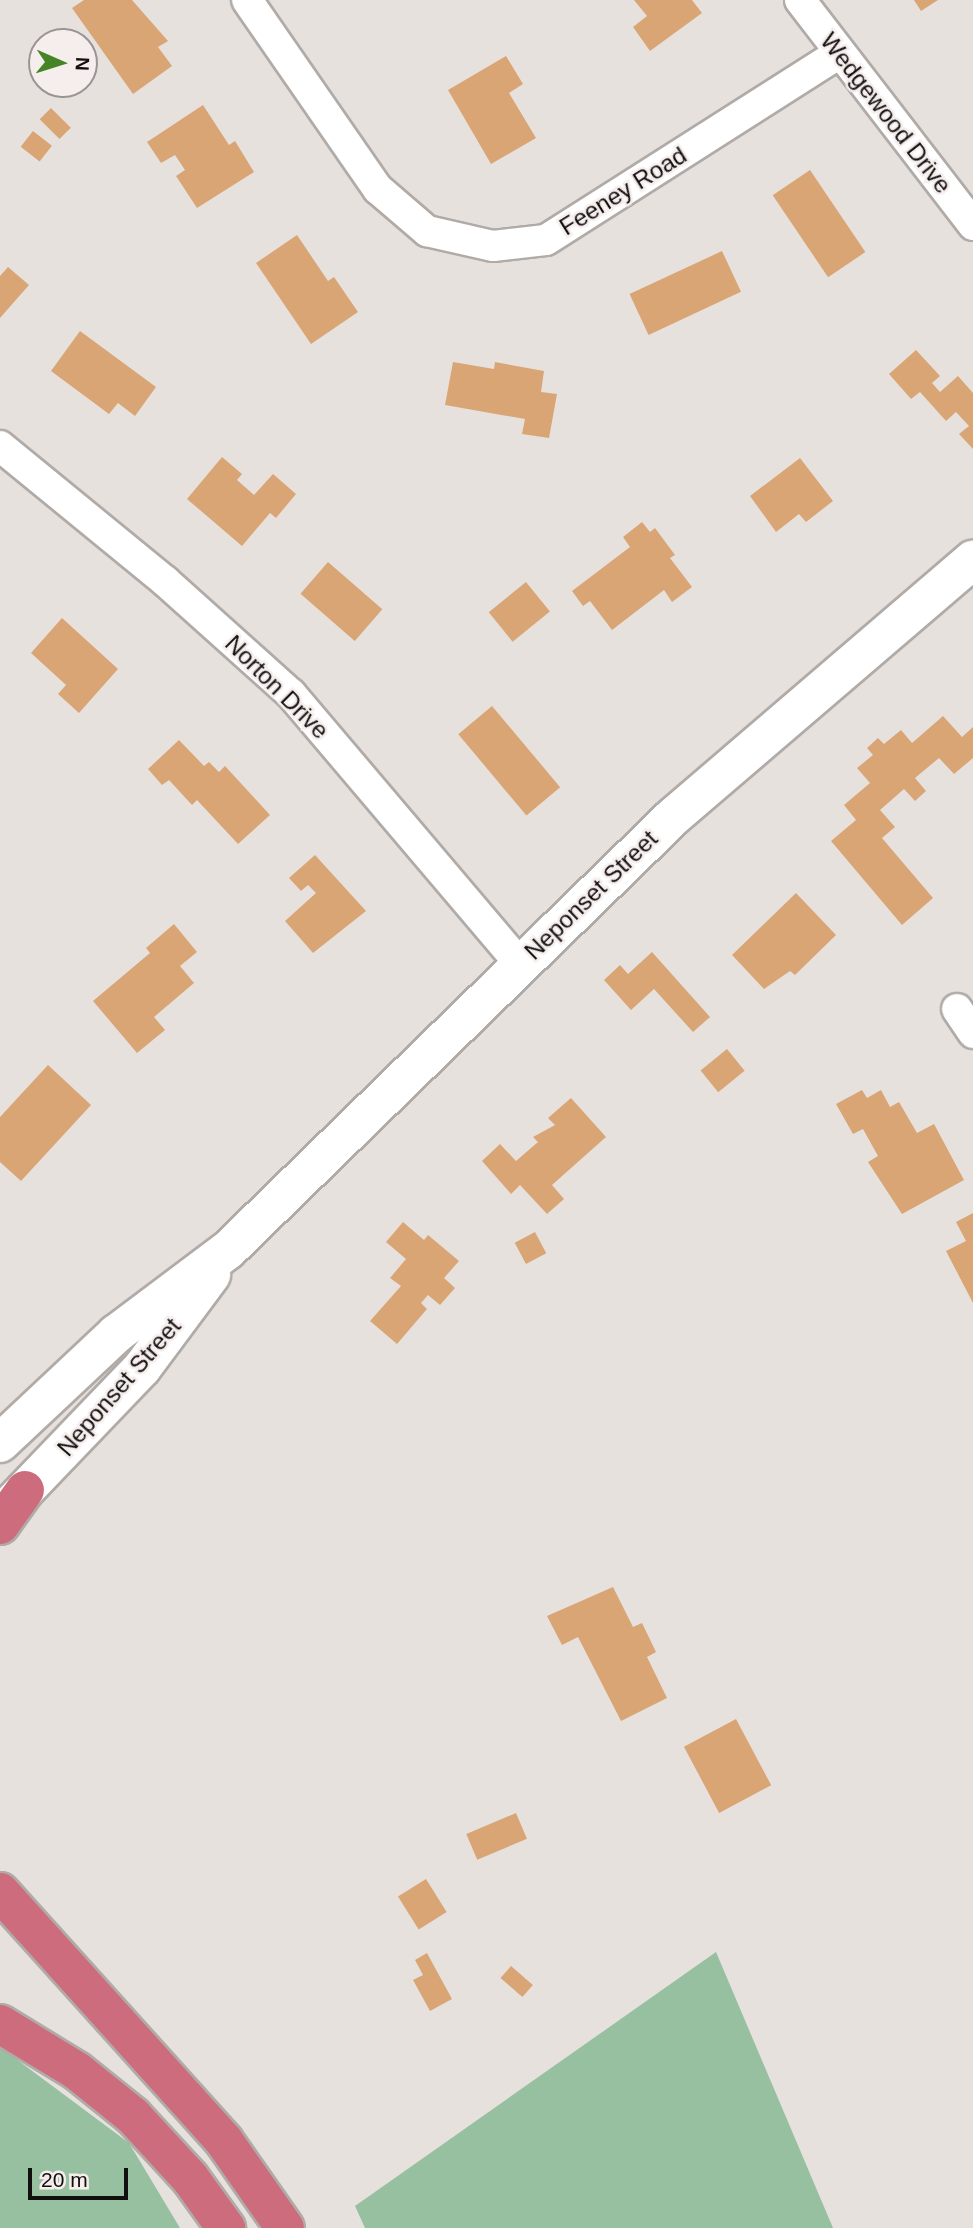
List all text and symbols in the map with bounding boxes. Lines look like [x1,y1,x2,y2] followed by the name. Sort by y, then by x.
[814,27,958,199] street label: Wedgewood Drive
[28,28,98,98] north arrow
[72,57,93,71] text: N
[554,141,692,241] street label: Feeney Road
[219,629,335,745] street label: Norton Drive
[519,824,663,966] street label: Neponset Street
[51,1312,187,1462] street label: Neponset Street
[32,2154,131,2198] scale bar
[41,2168,88,2191] text: 20 m

